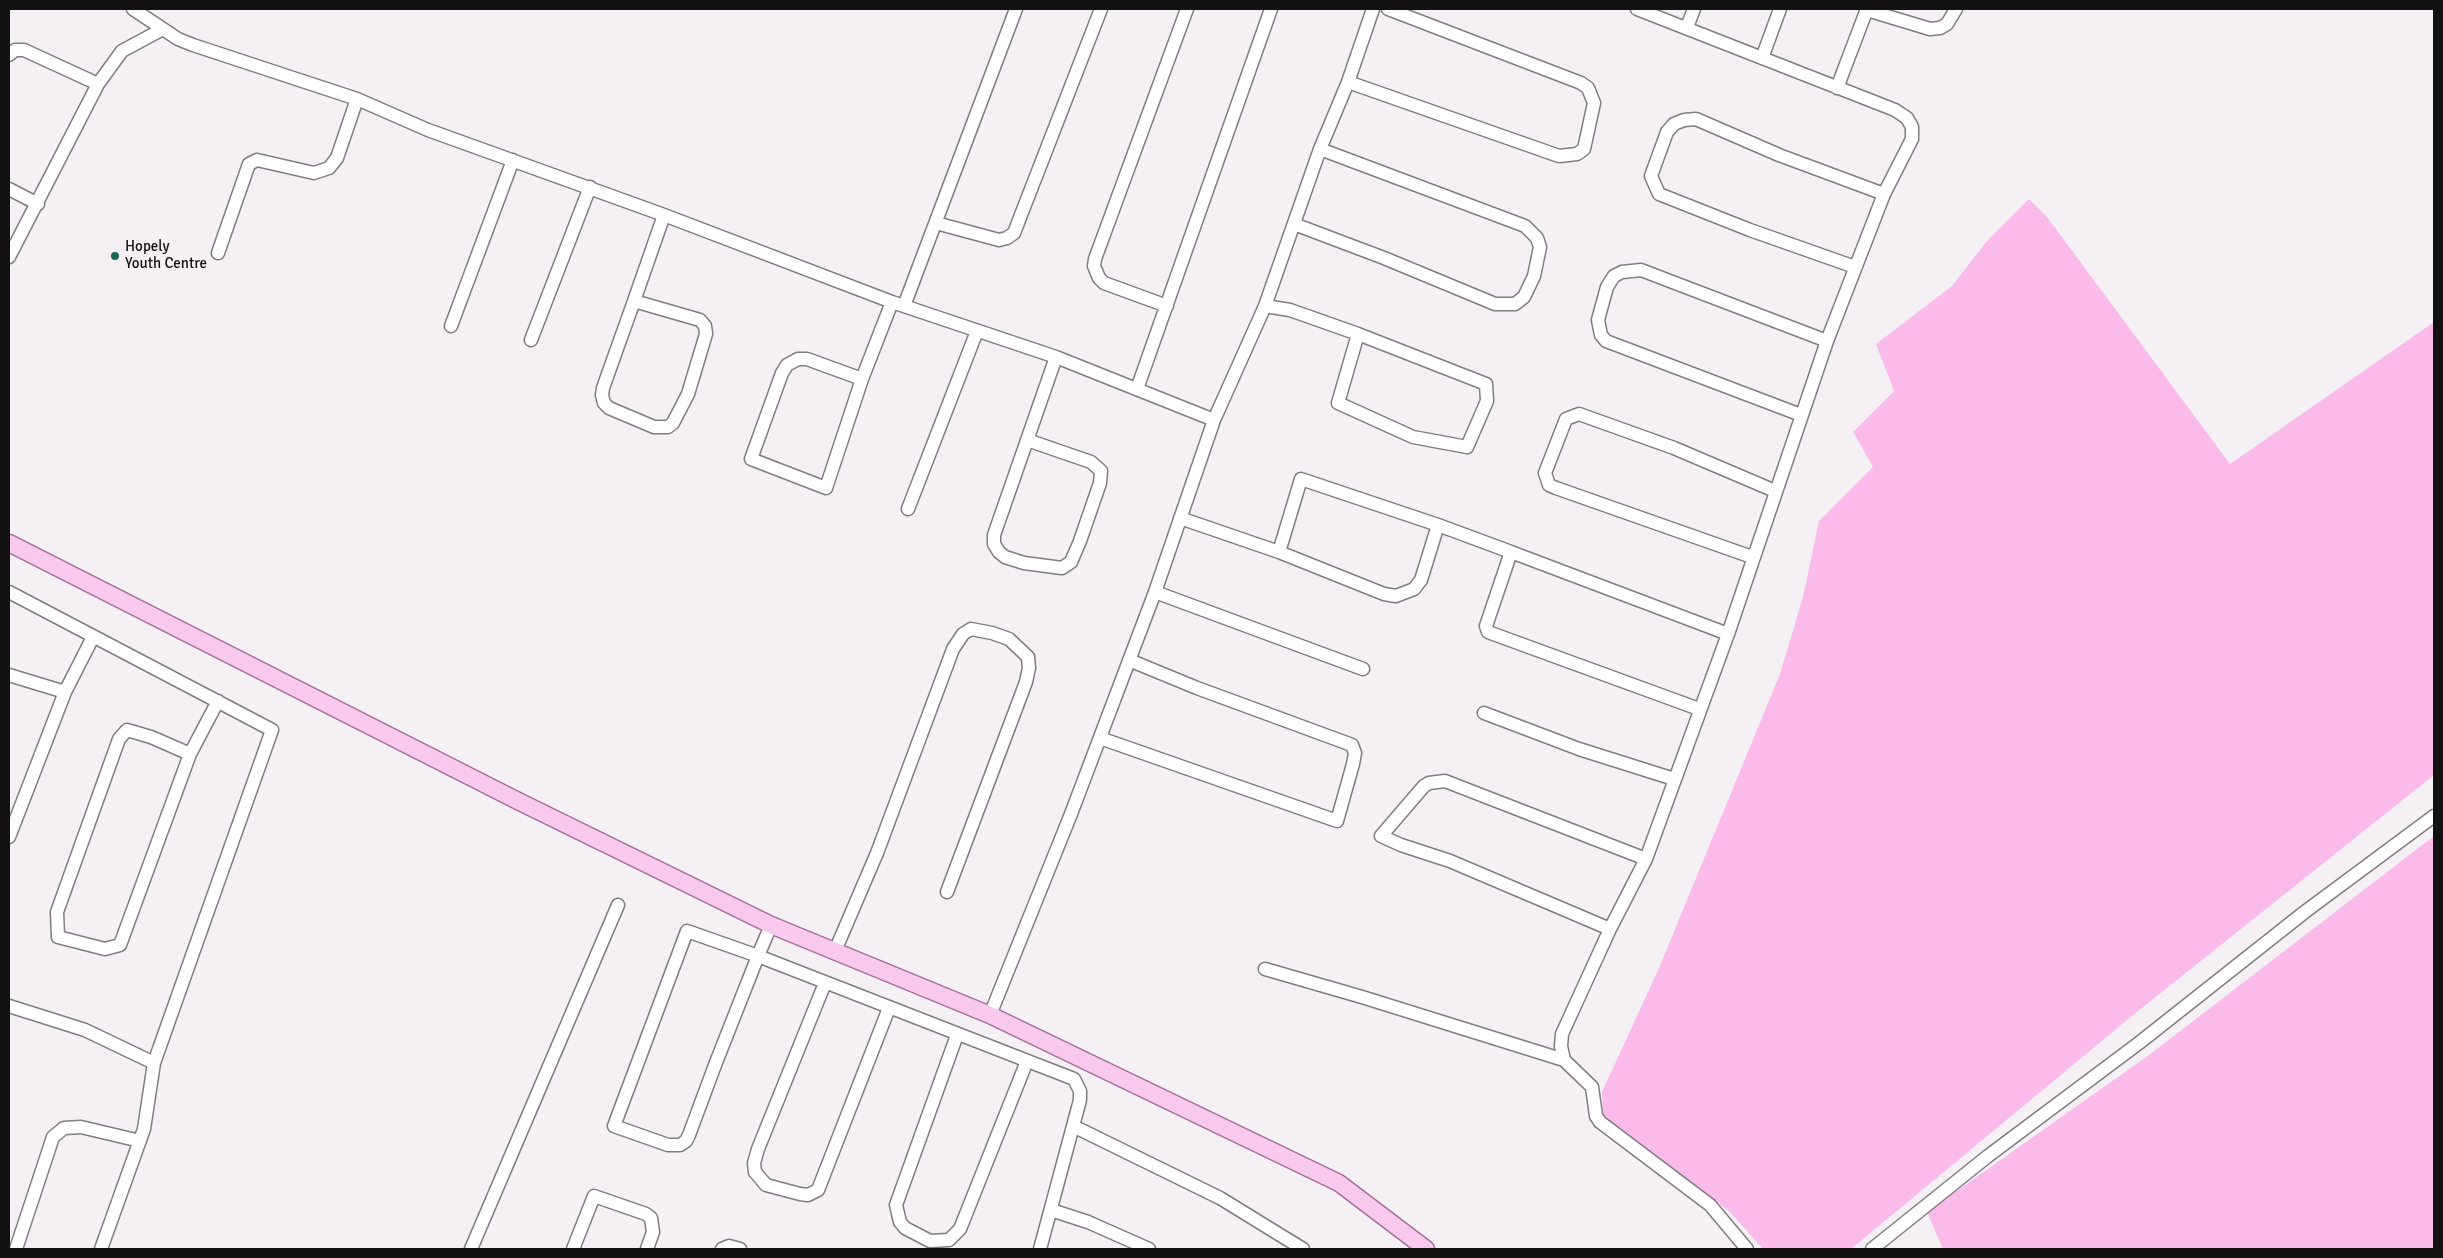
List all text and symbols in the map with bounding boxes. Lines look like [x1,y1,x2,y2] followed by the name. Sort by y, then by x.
[125,238,207,273] place label: Hopely Youth Centre
[109,250,121,262] marker: Hopely Youth Centre

